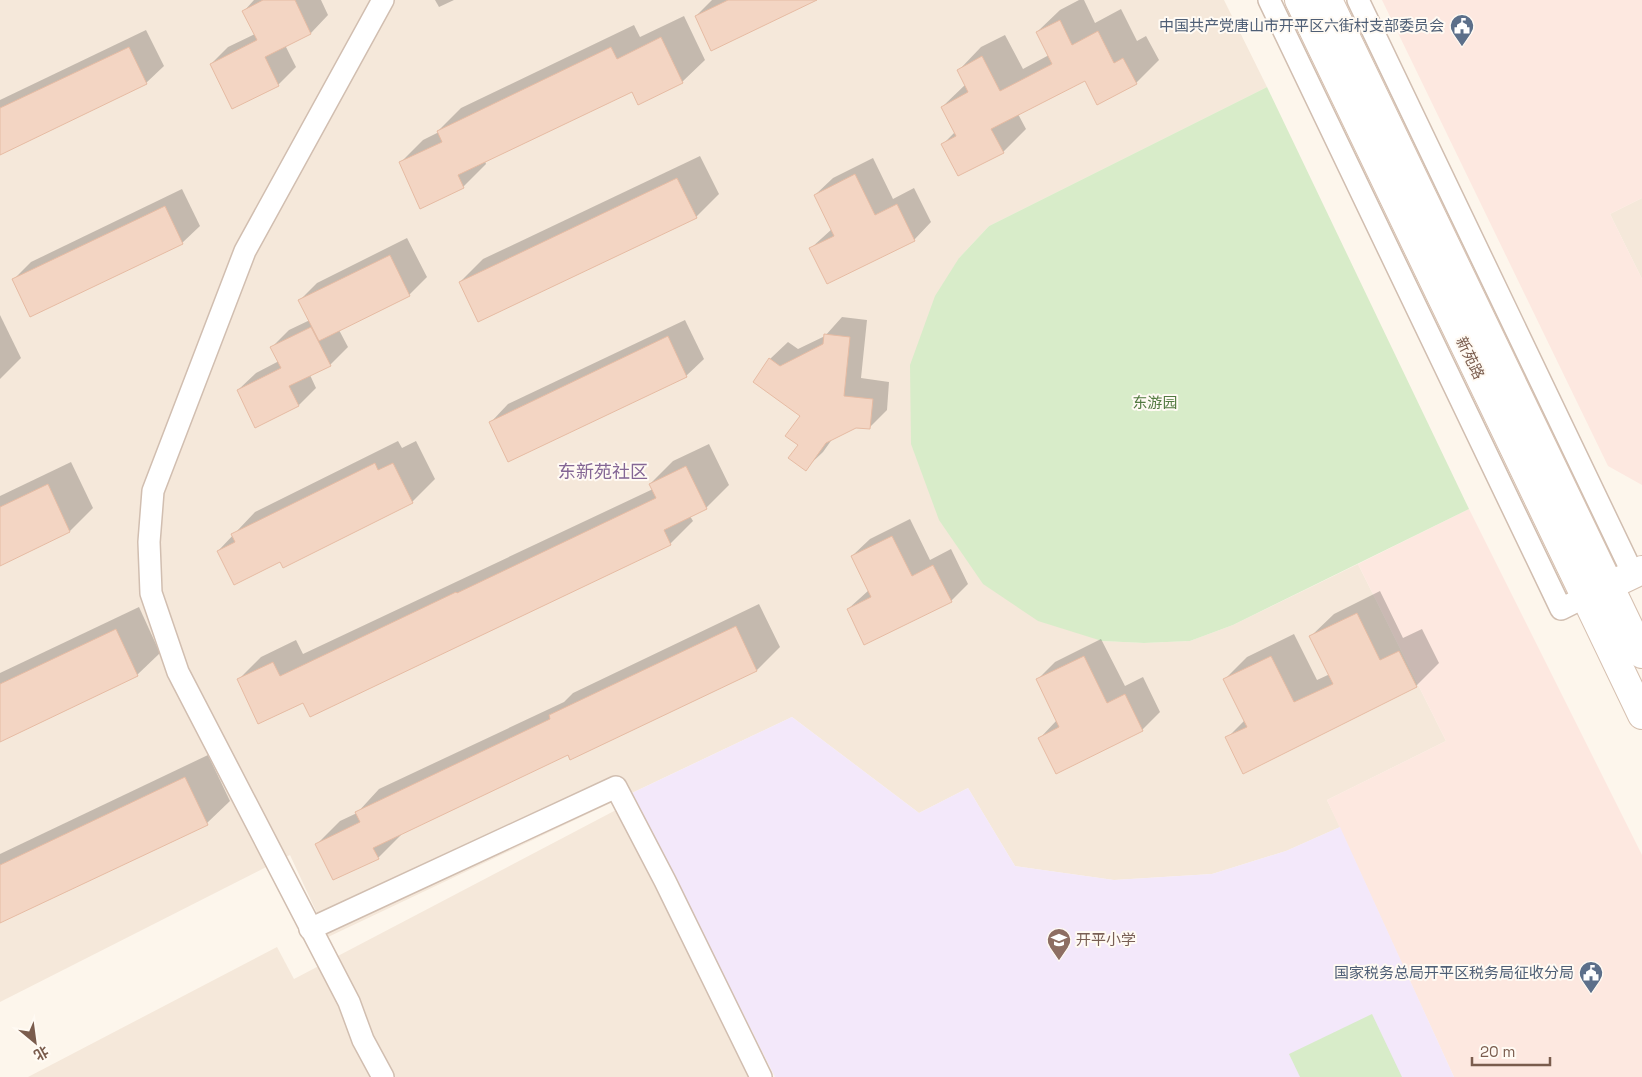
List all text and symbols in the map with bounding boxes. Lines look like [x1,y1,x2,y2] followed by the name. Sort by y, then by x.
[1449,13,1475,47] public building icon: 中国共产党唐山市开平区六街村支部委员会
[1159,16,1444,35] place label: 中国共产党唐山市开平区六街村支部委员会
[1452,333,1489,382] street label: 新苑路
[1132,393,1178,412] park label: 东游园
[558,460,648,483] district label: 东新苑社区
[1046,927,1072,961] school or university icon: 开平小学
[1076,930,1136,949] place label: 开平小学
[1578,960,1604,994] public building icon: 国家税务总局开平区税务局征收分局
[1334,963,1574,982] place label: 国家税务总局开平区税务局征收分局
[10,1017,60,1067] north arrow
[1472,1034,1550,1066] scale bar
[31,1042,52,1065] text: 北
[1480,1042,1515,1061] text: 20 m

